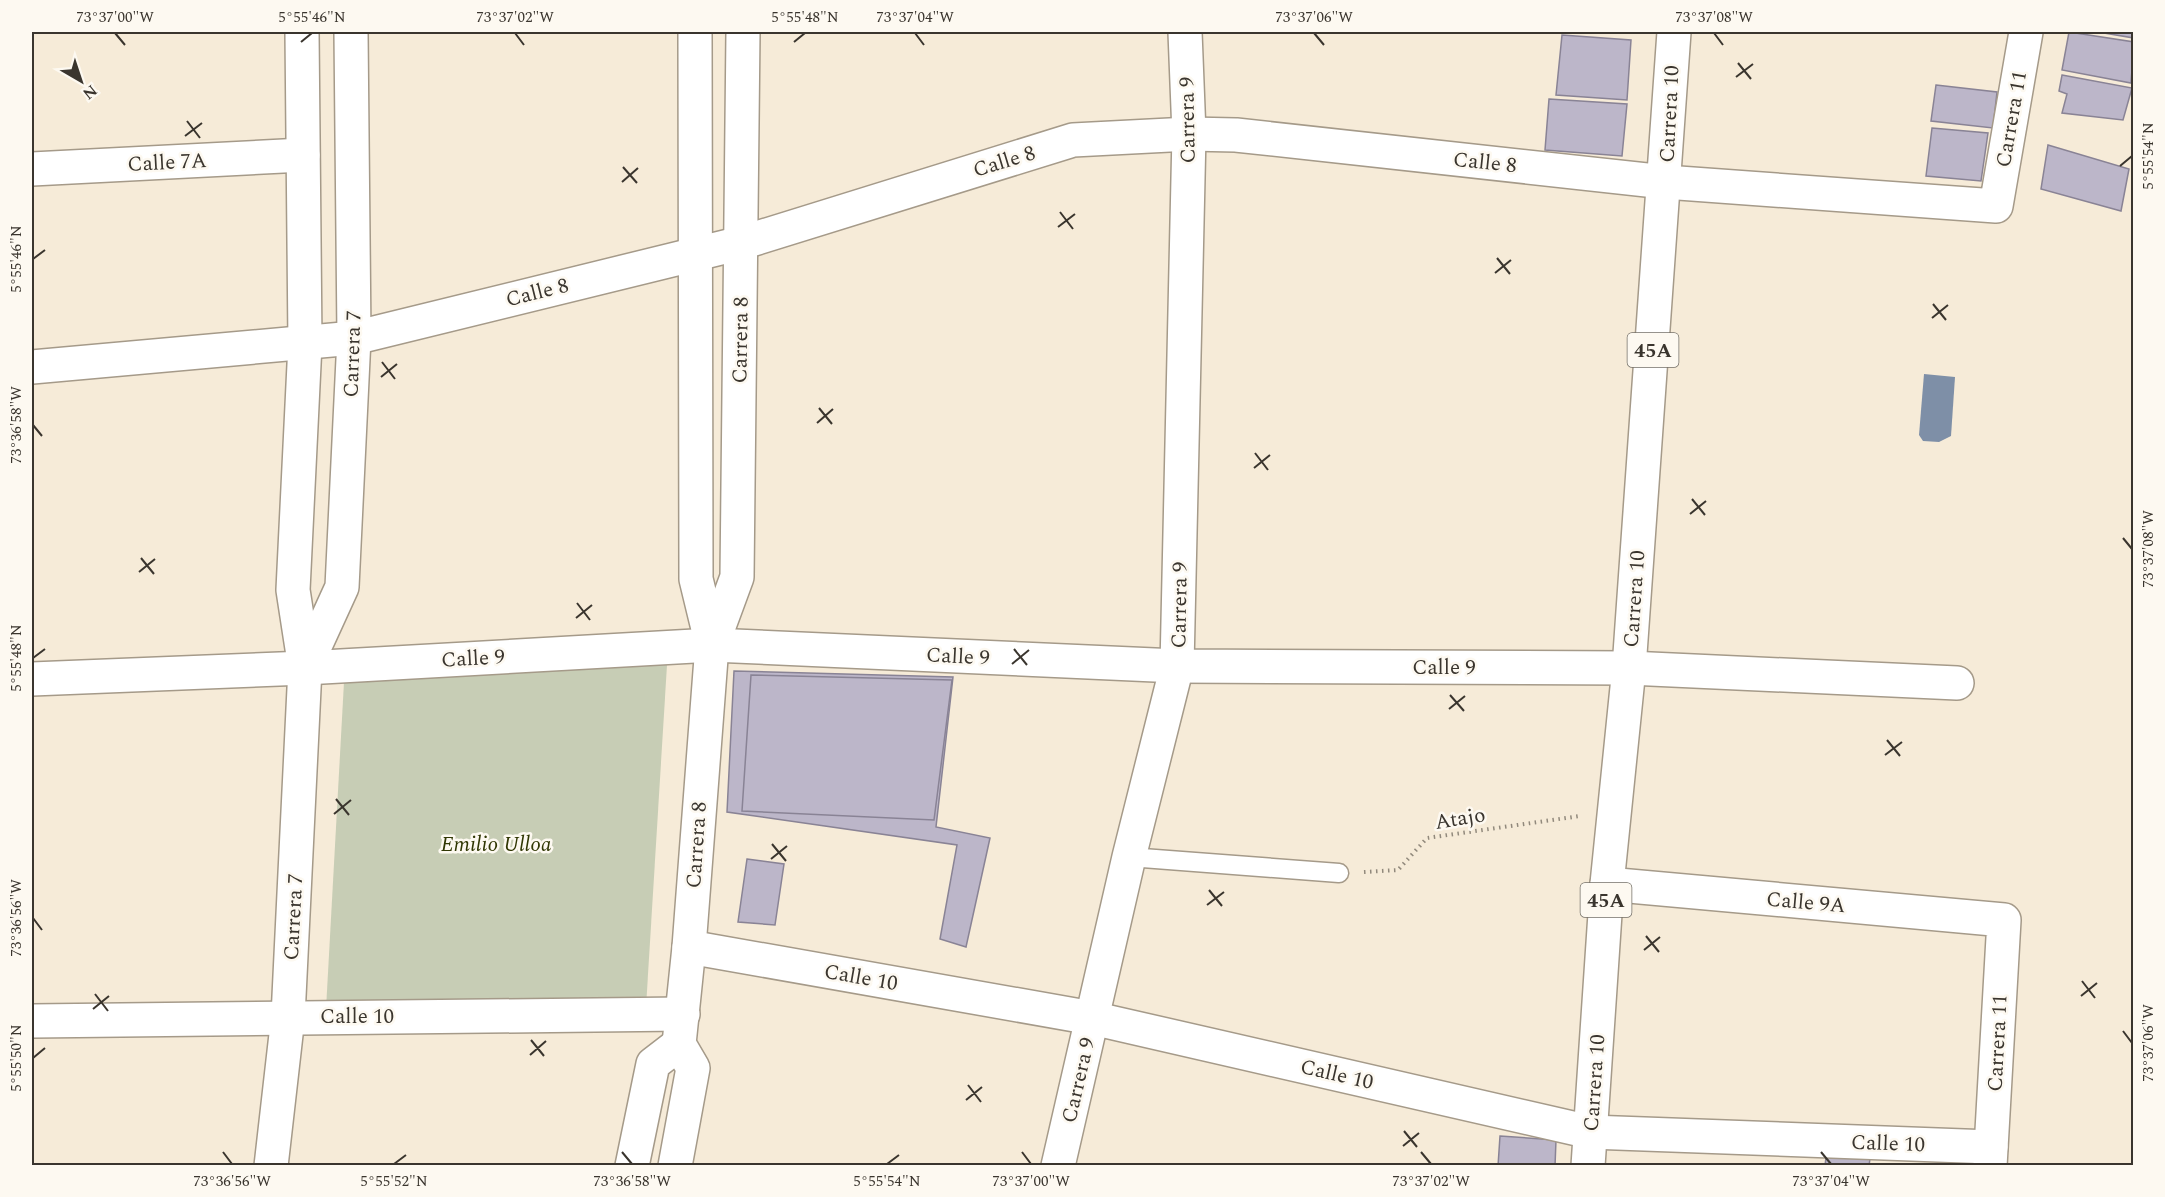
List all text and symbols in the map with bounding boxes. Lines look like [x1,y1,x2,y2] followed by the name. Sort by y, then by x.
[76,6,154,29] text: 73°37'00"W
[278,6,346,29] text: 5°55'46"N
[476,6,554,29] text: 73°37'02"W
[771,6,839,29] text: 5°55'48"N
[876,6,954,29] text: 73°37'04"W
[1275,6,1353,29] text: 73°37'06"W
[1675,6,1753,29] text: 73°37'08"W
[51,51,111,111] north arrow
[1651,65,1689,164] street label: Carrera 10
[1988,68,2036,170] street label: Carrera 11
[1171,76,1205,164] street label: Carrera 9
[77,78,102,105] text: N
[2137,122,2160,190] text: 5°55'54"N
[969,137,1039,187] street label: Calle 8
[1452,144,1518,182] street label: Calle 8
[127,145,208,181] street label: Calle 7A
[5,225,28,293] text: 5°55'46"N
[502,270,572,316] street label: Calle 8
[724,296,758,384] street label: Carrera 8
[335,310,371,398] street label: Carrera 7
[1628,333,1678,367] road number: 45A
[5,386,28,464] text: 73°36'58"W
[2137,510,2160,588] text: 73°37'08"W
[1616,549,1654,649] street label: Carrera 10
[1163,561,1197,649] street label: Carrera 9
[5,624,28,692] text: 5°55'48"N
[925,639,991,675] street label: Calle 9
[440,641,506,677] street label: Calle 9
[1412,652,1476,684] street label: Calle 9
[1433,799,1488,839] street label: Atajo
[678,801,716,890] street label: Carrera 8
[441,829,552,861] park label: Emilio Ulloa
[276,873,312,961] street label: Carrera 7
[5,879,28,957] text: 73°36'56"W
[1580,883,1632,917] road number: 45A
[1765,884,1847,922] street label: Calle 9A
[822,956,900,1000] street label: Calle 10
[1979,994,2017,1093] street label: Carrera 11
[320,1001,394,1033] street label: Calle 10
[2137,1004,2160,1082] text: 73°37'06"W
[5,1024,28,1092] text: 5°55'50"N
[1576,1033,1614,1133] street label: Carrera 10
[1054,1034,1104,1126] street label: Carrera 9
[1297,1051,1377,1099] street label: Calle 10
[1850,1127,1926,1161] street label: Calle 10
[193,1170,271,1193] text: 73°36'56"W
[360,1170,428,1193] text: 5°55'52"N
[593,1170,671,1193] text: 73°36'58"W
[853,1170,921,1193] text: 5°55'54"N
[992,1170,1070,1193] text: 73°37'00"W
[1392,1170,1470,1193] text: 73°37'02"W
[1792,1170,1870,1193] text: 73°37'04"W

